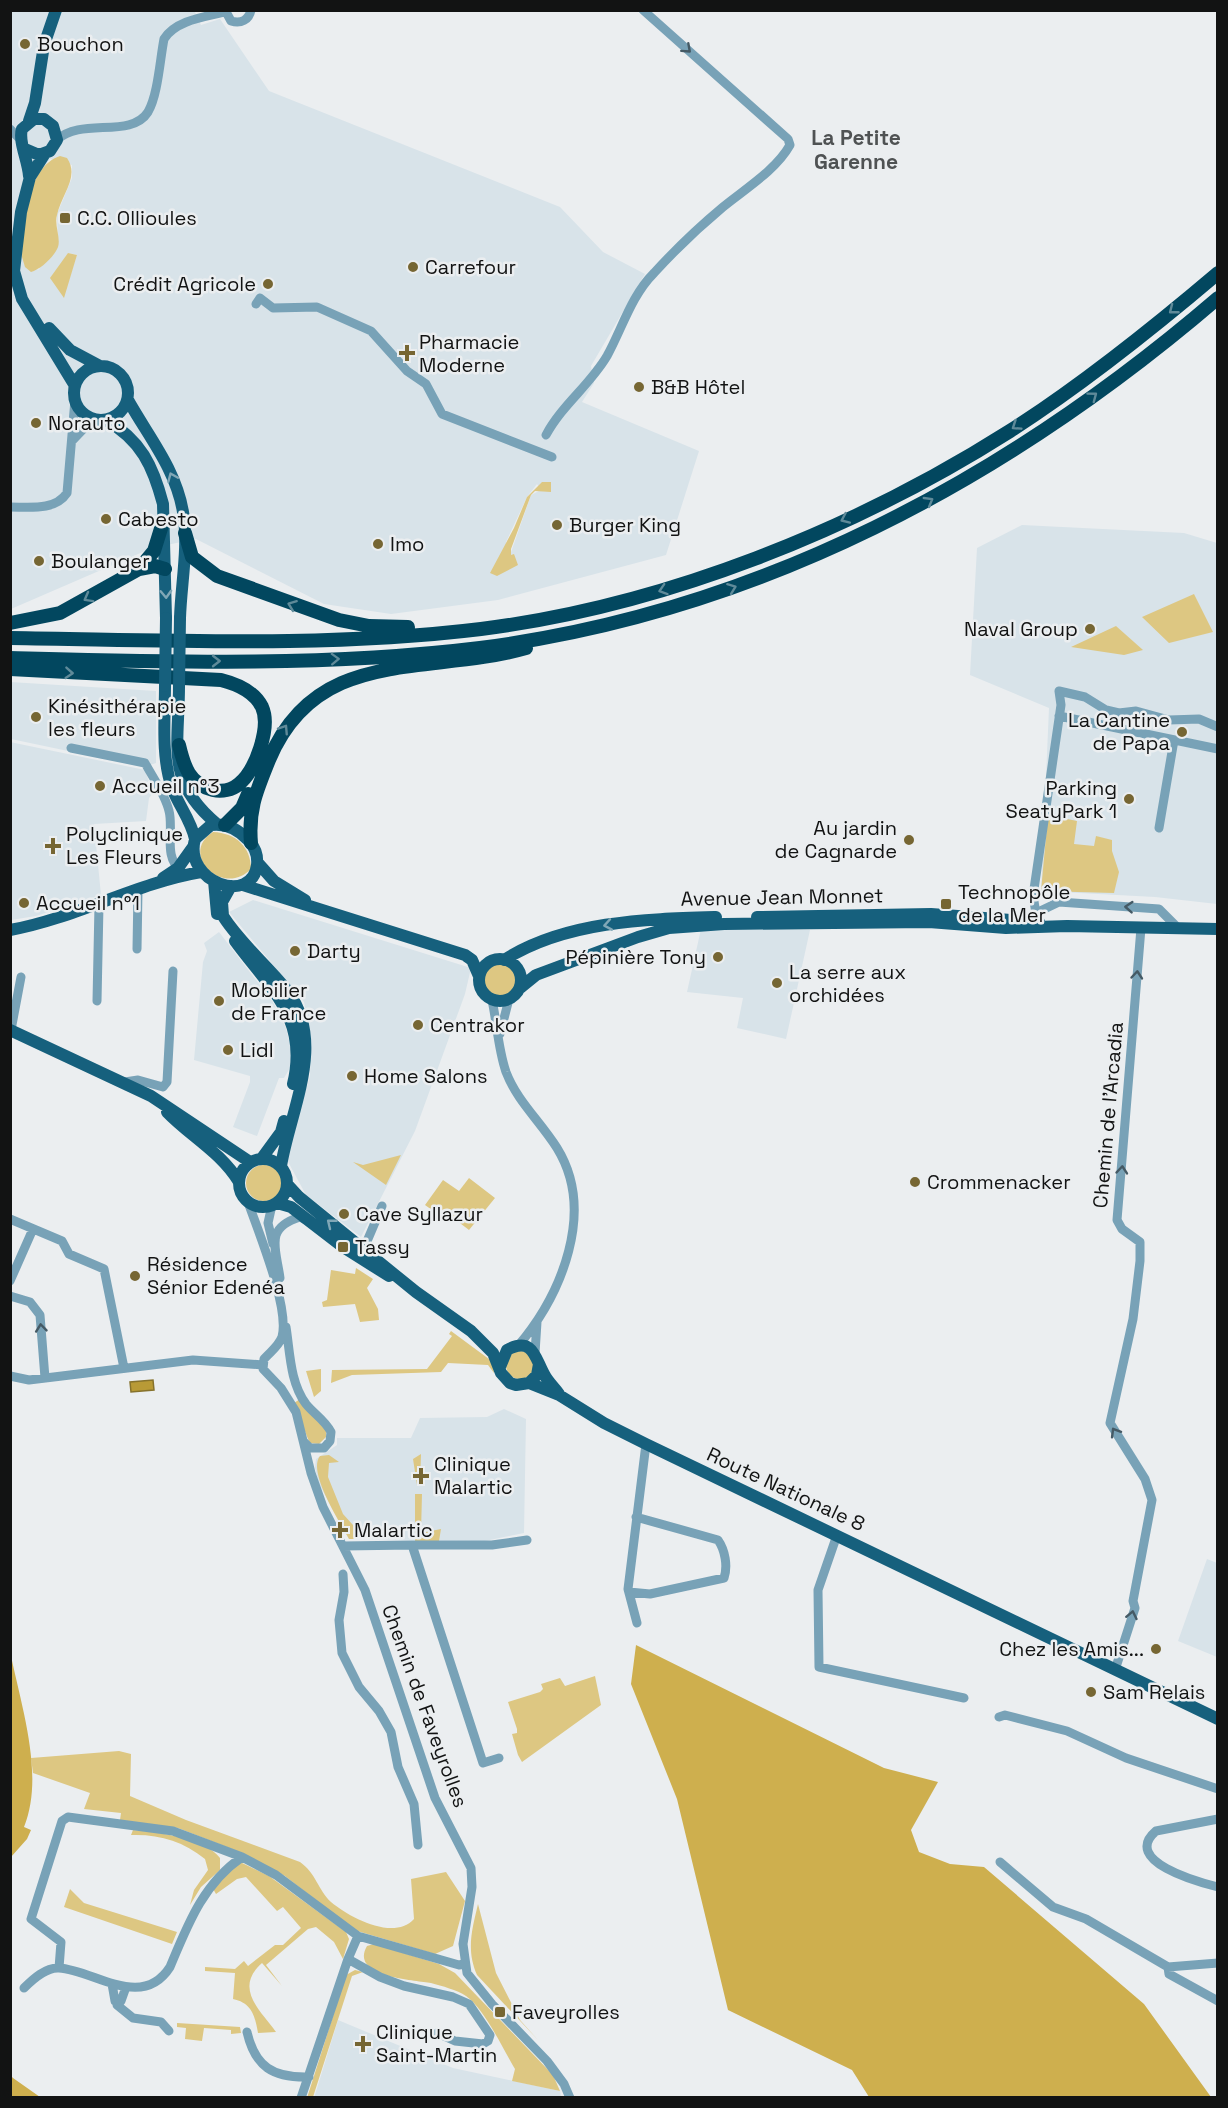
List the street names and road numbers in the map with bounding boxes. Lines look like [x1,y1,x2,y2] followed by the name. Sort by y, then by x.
[680,882,884,912] street label: Avenue Jean Monnet
[1087,1021,1129,1209] street label: Chemin de l'Arcadia
[703,1441,869,1537] street label: Route Nationale 8
[376,1601,474,1811] street label: Chemin de Faveyrolles

